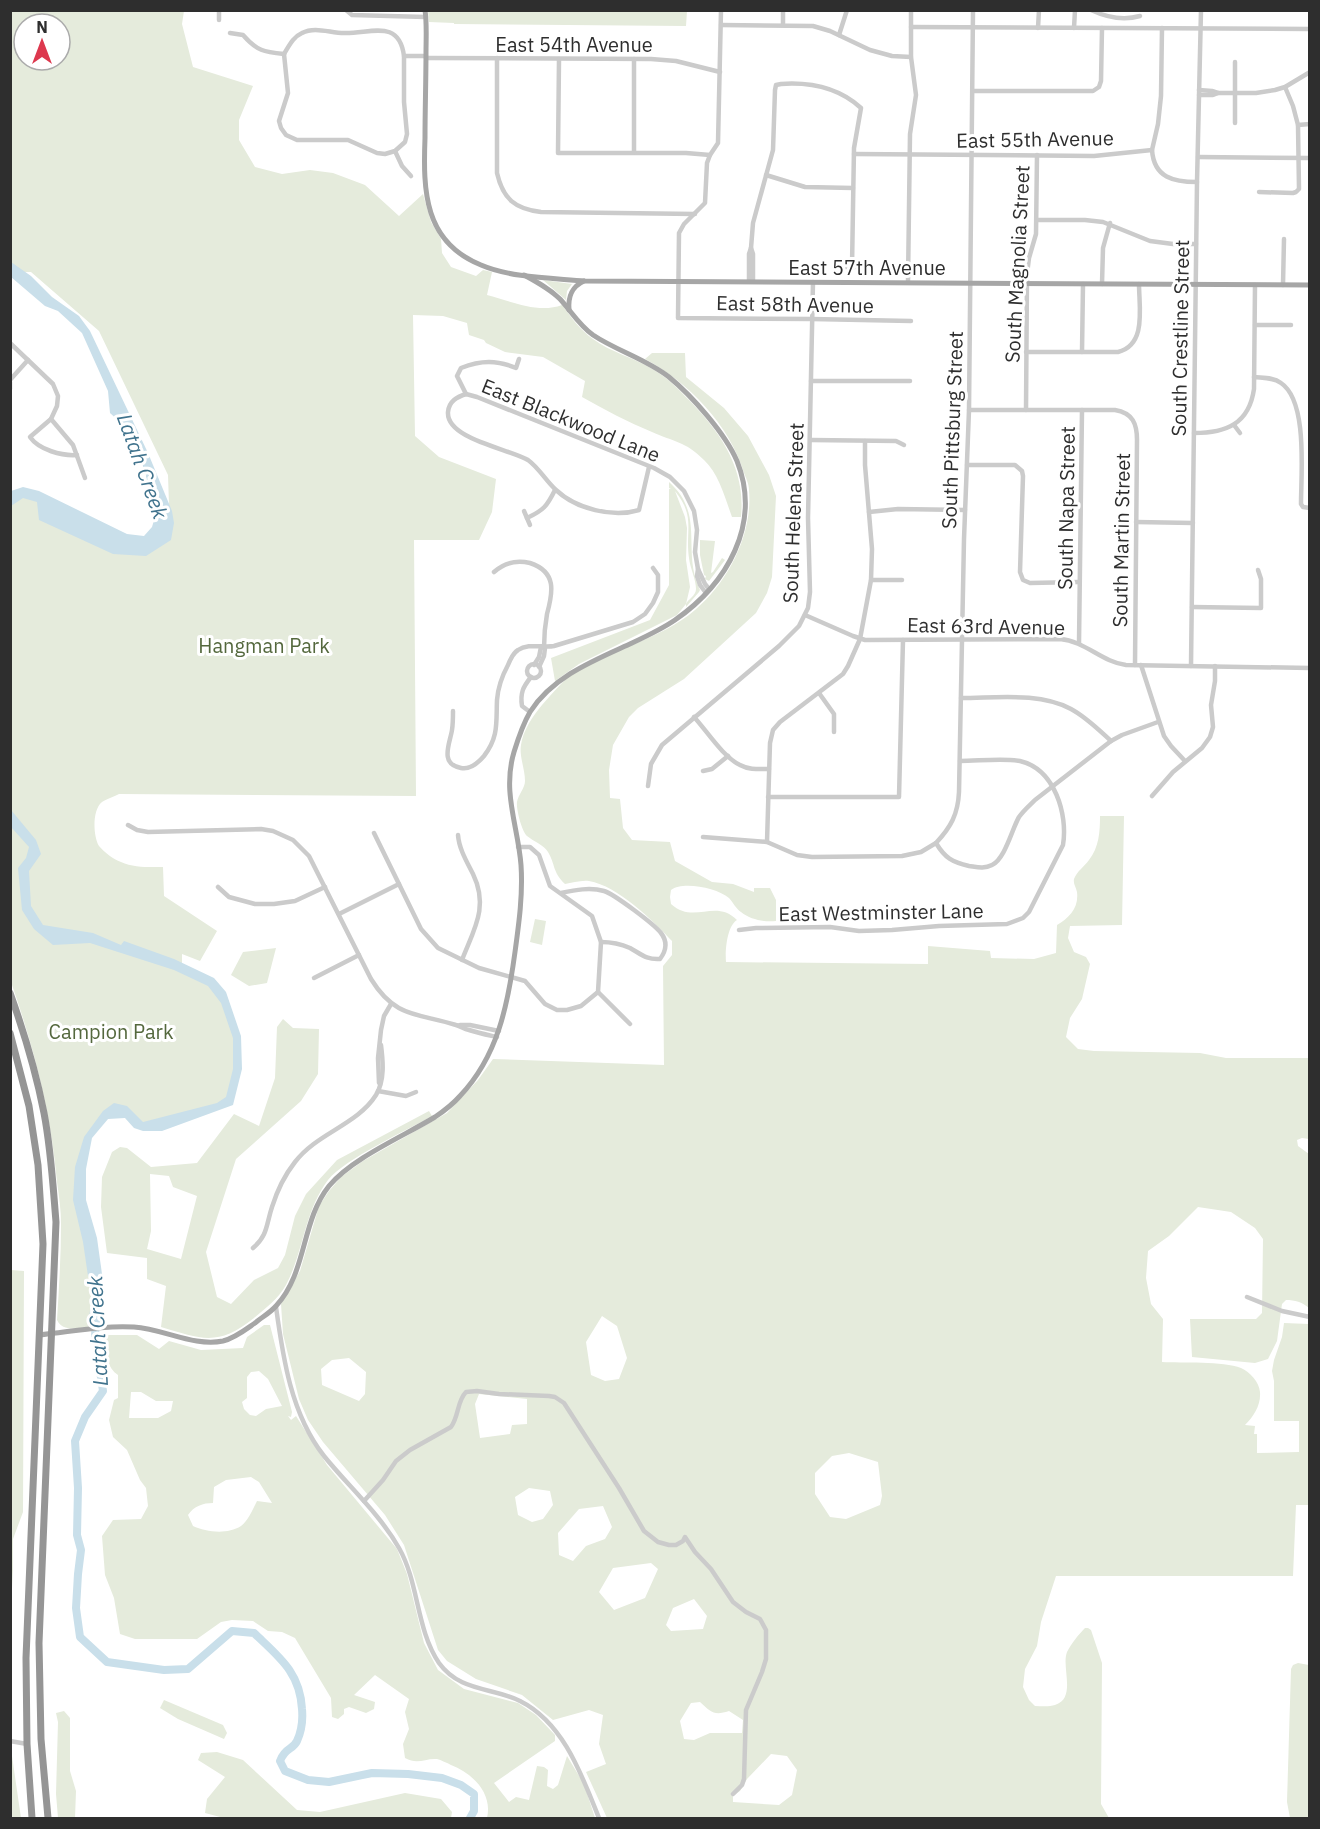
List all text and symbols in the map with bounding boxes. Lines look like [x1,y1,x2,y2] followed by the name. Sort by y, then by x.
[12,12,72,72] north arrow
[36,17,48,37] text: N
[495,31,653,58] street label: East 54th Avenue
[956,124,1114,154] street label: East 55th Avenue
[998,164,1036,364] street label: South Magnolia Street
[1165,239,1195,437] street label: South Crestline Street
[788,254,946,281] street label: East 57th Avenue
[716,289,874,319] street label: East 58th Avenue
[935,331,969,529] street label: South Pittsburg Street
[478,372,664,468] street label: East Blackwood Lane
[111,409,175,524] water label: Latah Creek
[776,422,810,604] street label: South Helena Street
[1051,426,1081,590] street label: South Napa Street
[1106,452,1136,628] street label: South Martin Street
[907,611,1065,641] street label: East 63rd Avenue
[198,632,330,659] park label: Hangman Park
[778,897,984,927] street label: East Westminster Lane
[49,1018,174,1045] park label: Campion Park
[80,1274,114,1387] water label: Latah Creek

